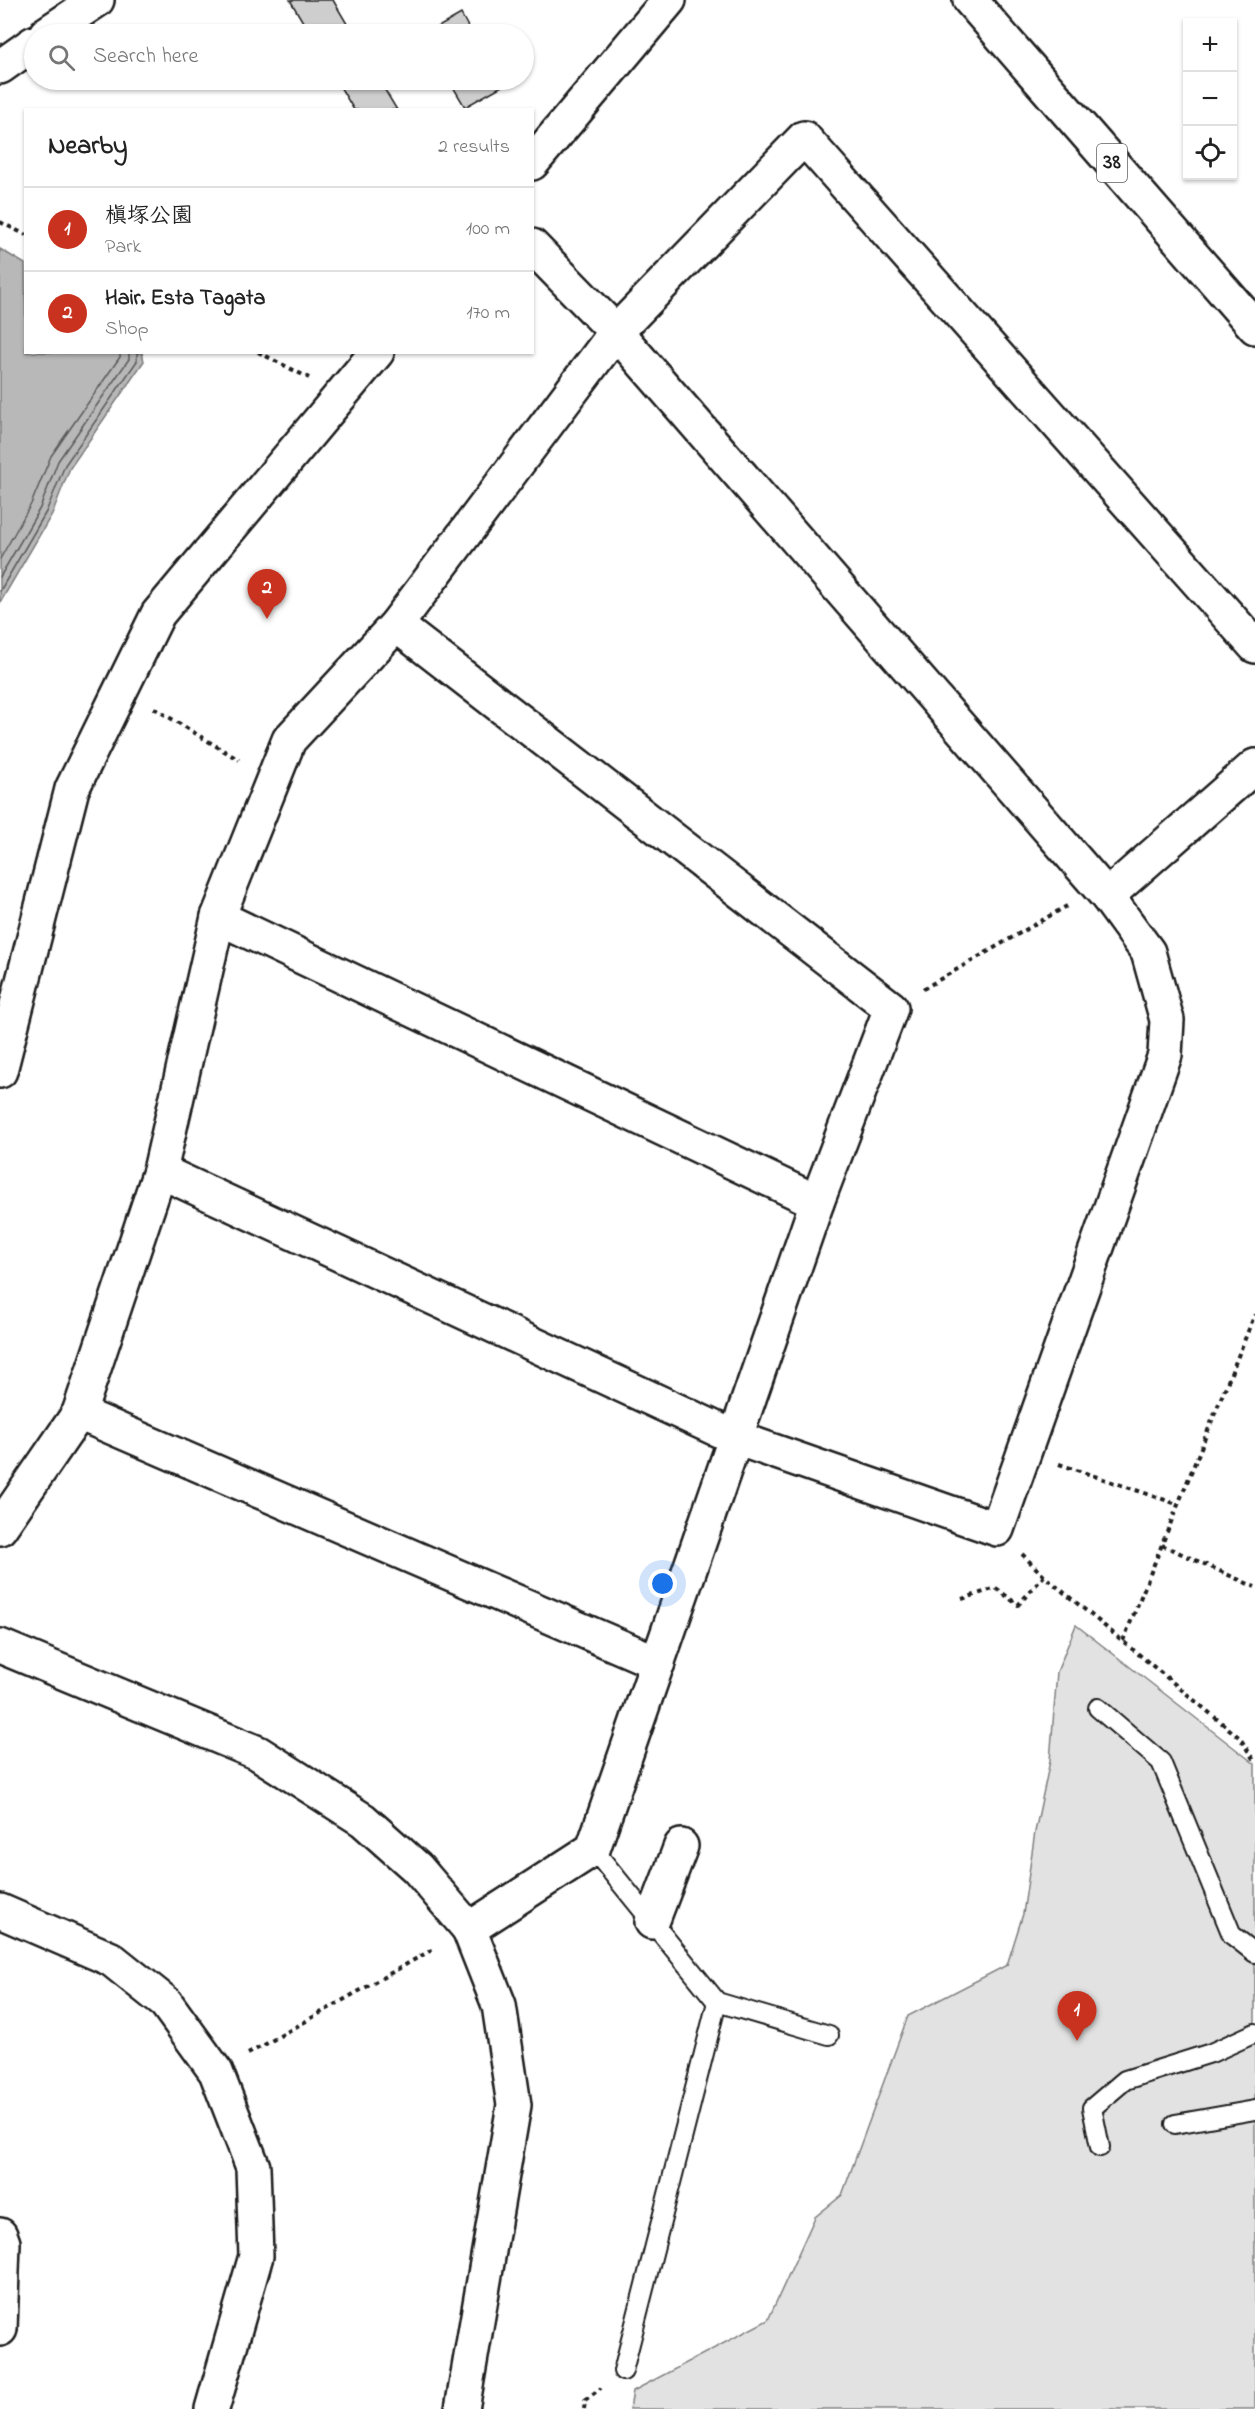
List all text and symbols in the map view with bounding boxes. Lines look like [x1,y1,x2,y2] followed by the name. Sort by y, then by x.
[1183,18,1237,180] map controls
[1183,18,1237,72] button: +
[24,24,534,90] search box
[45,41,78,74] icon: search
[93,41,198,73] text: Search here
[1183,72,1237,126] button: −
[1183,126,1237,180] button: locate
[48,128,127,166] text: Nearby
[438,133,510,162] text: 2 results
[1097,144,1127,182] road number: 38
[105,201,193,233] text: 槇塚公園
[64,215,71,244] text: 1
[466,215,510,244] text: 100 m
[105,233,141,262] text: Park
[105,283,265,315] text: Hair. Esta Tagata
[63,299,72,328] text: 2
[466,299,510,328] text: 170 m
[105,315,149,344] text: Shop
[248,570,286,619] pin: 2
[648,1569,677,1598] your location
[1058,1992,1096,2041] pin: 1

